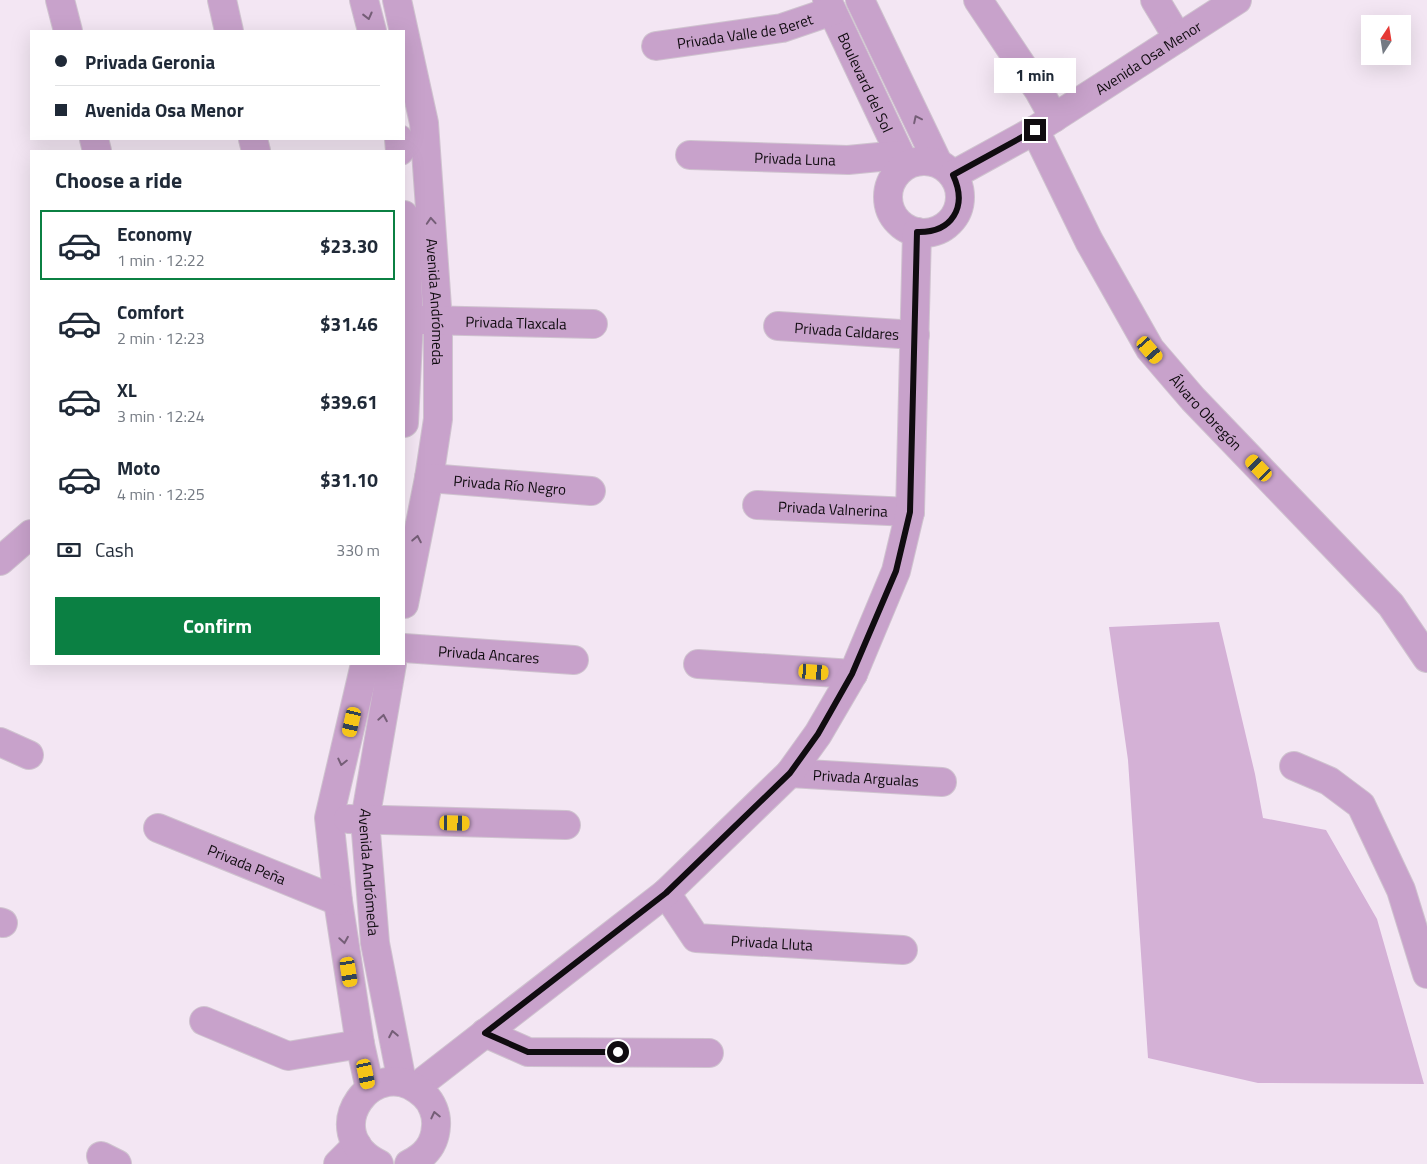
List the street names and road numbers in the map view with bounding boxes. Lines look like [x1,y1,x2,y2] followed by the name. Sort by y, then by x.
[675,7,816,54] street label: Privada Valle de Beret
[1090,14,1206,100] street label: Avenida Osa Menor
[832,28,900,136] street label: Boulevard del Sol
[754,146,837,171] street label: Privada Luna
[421,237,450,366] street label: Avenida Andrómeda
[465,310,567,335] street label: Privada Tlaxcala
[794,316,900,345] street label: Privada Caldares
[1165,369,1248,455] street label: Álvaro Obregón
[453,468,567,500] street label: Privada Río Negro
[778,494,889,522] street label: Privada Valnerina
[437,639,540,669] street label: Privada Ancares
[812,763,919,792] street label: Privada Argualas
[353,807,386,937] street label: Avenida Andrómeda
[204,838,290,890] street label: Privada Peña
[730,929,814,956] street label: Privada Lluta

